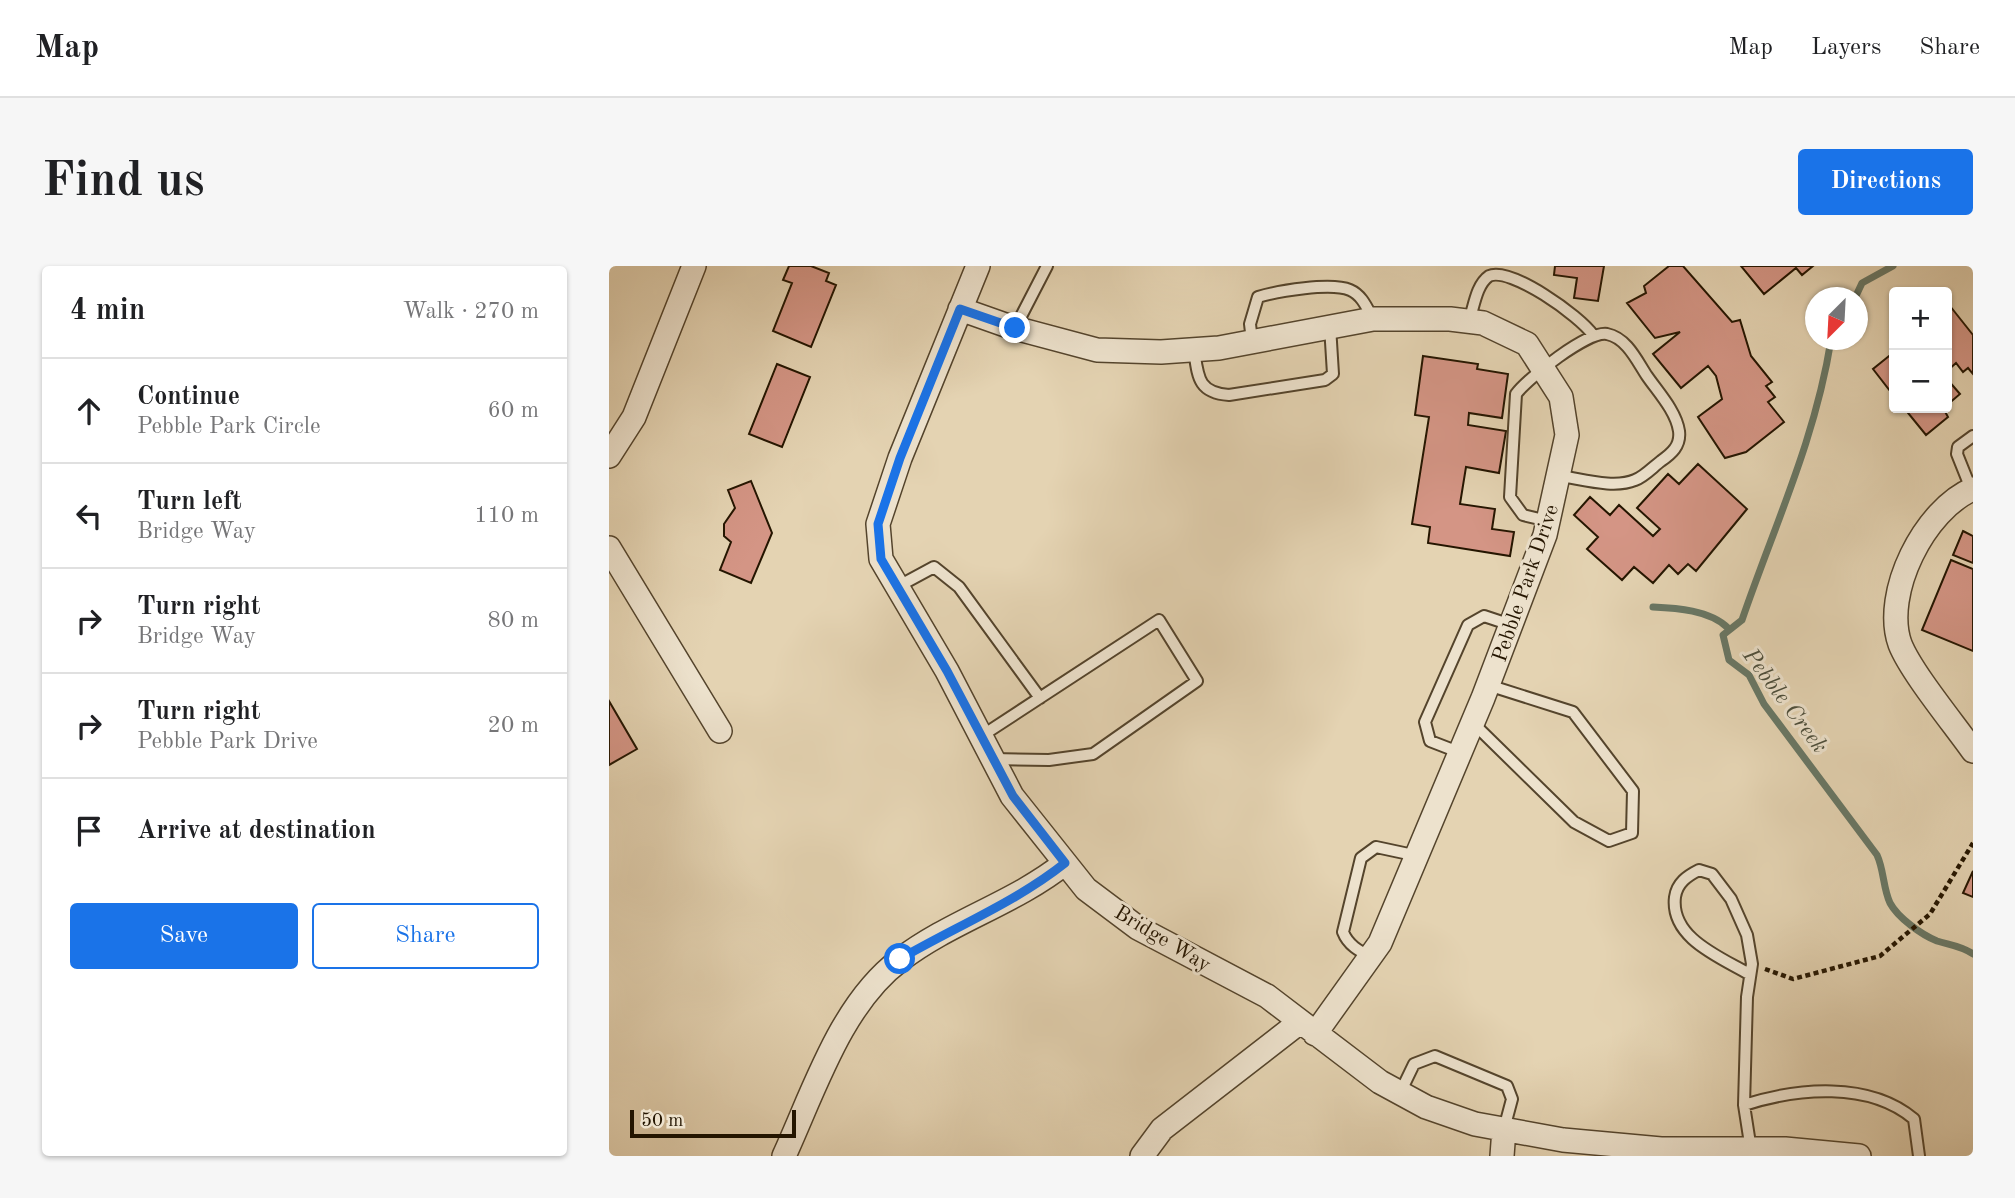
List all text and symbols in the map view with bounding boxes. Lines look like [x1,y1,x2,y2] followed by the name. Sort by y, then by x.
[35,32,99,65] text: Map
[1729,36,1773,60] text: Map
[1811,36,1881,60] text: Layers
[1919,36,1980,60] text: Share
[1798,149,1973,215] button: Directions
[42,158,205,207] text: Find us
[1805,287,1868,350] north arrow
[1889,287,1952,413] map controls
[1889,287,1952,350] button: +
[70,296,145,326] text: 4 min
[403,300,539,323] text: Walk · 270 m
[999,312,1030,343] route end
[1889,350,1952,413] button: −
[137,384,240,410] text: Continue
[70,392,108,430] icon: ahead
[488,399,539,422] text: 60 m
[137,415,321,438] text: Pebble Park Circle
[137,489,242,515] text: Turn left
[70,497,108,535] icon: left
[1490,502,1563,665] street label: Pebble Park Drive
[474,504,539,527] text: 110 m
[137,520,256,543] text: Bridge Way
[137,594,260,620] text: Turn right
[70,602,108,640] icon: right
[488,609,539,632] text: 80 m
[137,625,256,648] text: Bridge Way
[1738,643,1831,758] water label: Pebble Creek
[137,699,260,725] text: Turn right
[70,707,108,745] icon: right
[488,714,539,737] text: 20 m
[137,730,318,753] text: Pebble Park Drive
[70,812,108,850] icon: arrive
[137,818,376,844] text: Arrive at destination
[1110,902,1214,976] street label: Bridge Way
[70,903,298,969] button: Save
[312,903,539,969] button: Share
[884,943,915,974] route start
[630,1107,796,1139] scale bar
[641,1112,683,1131] text: 50 m

